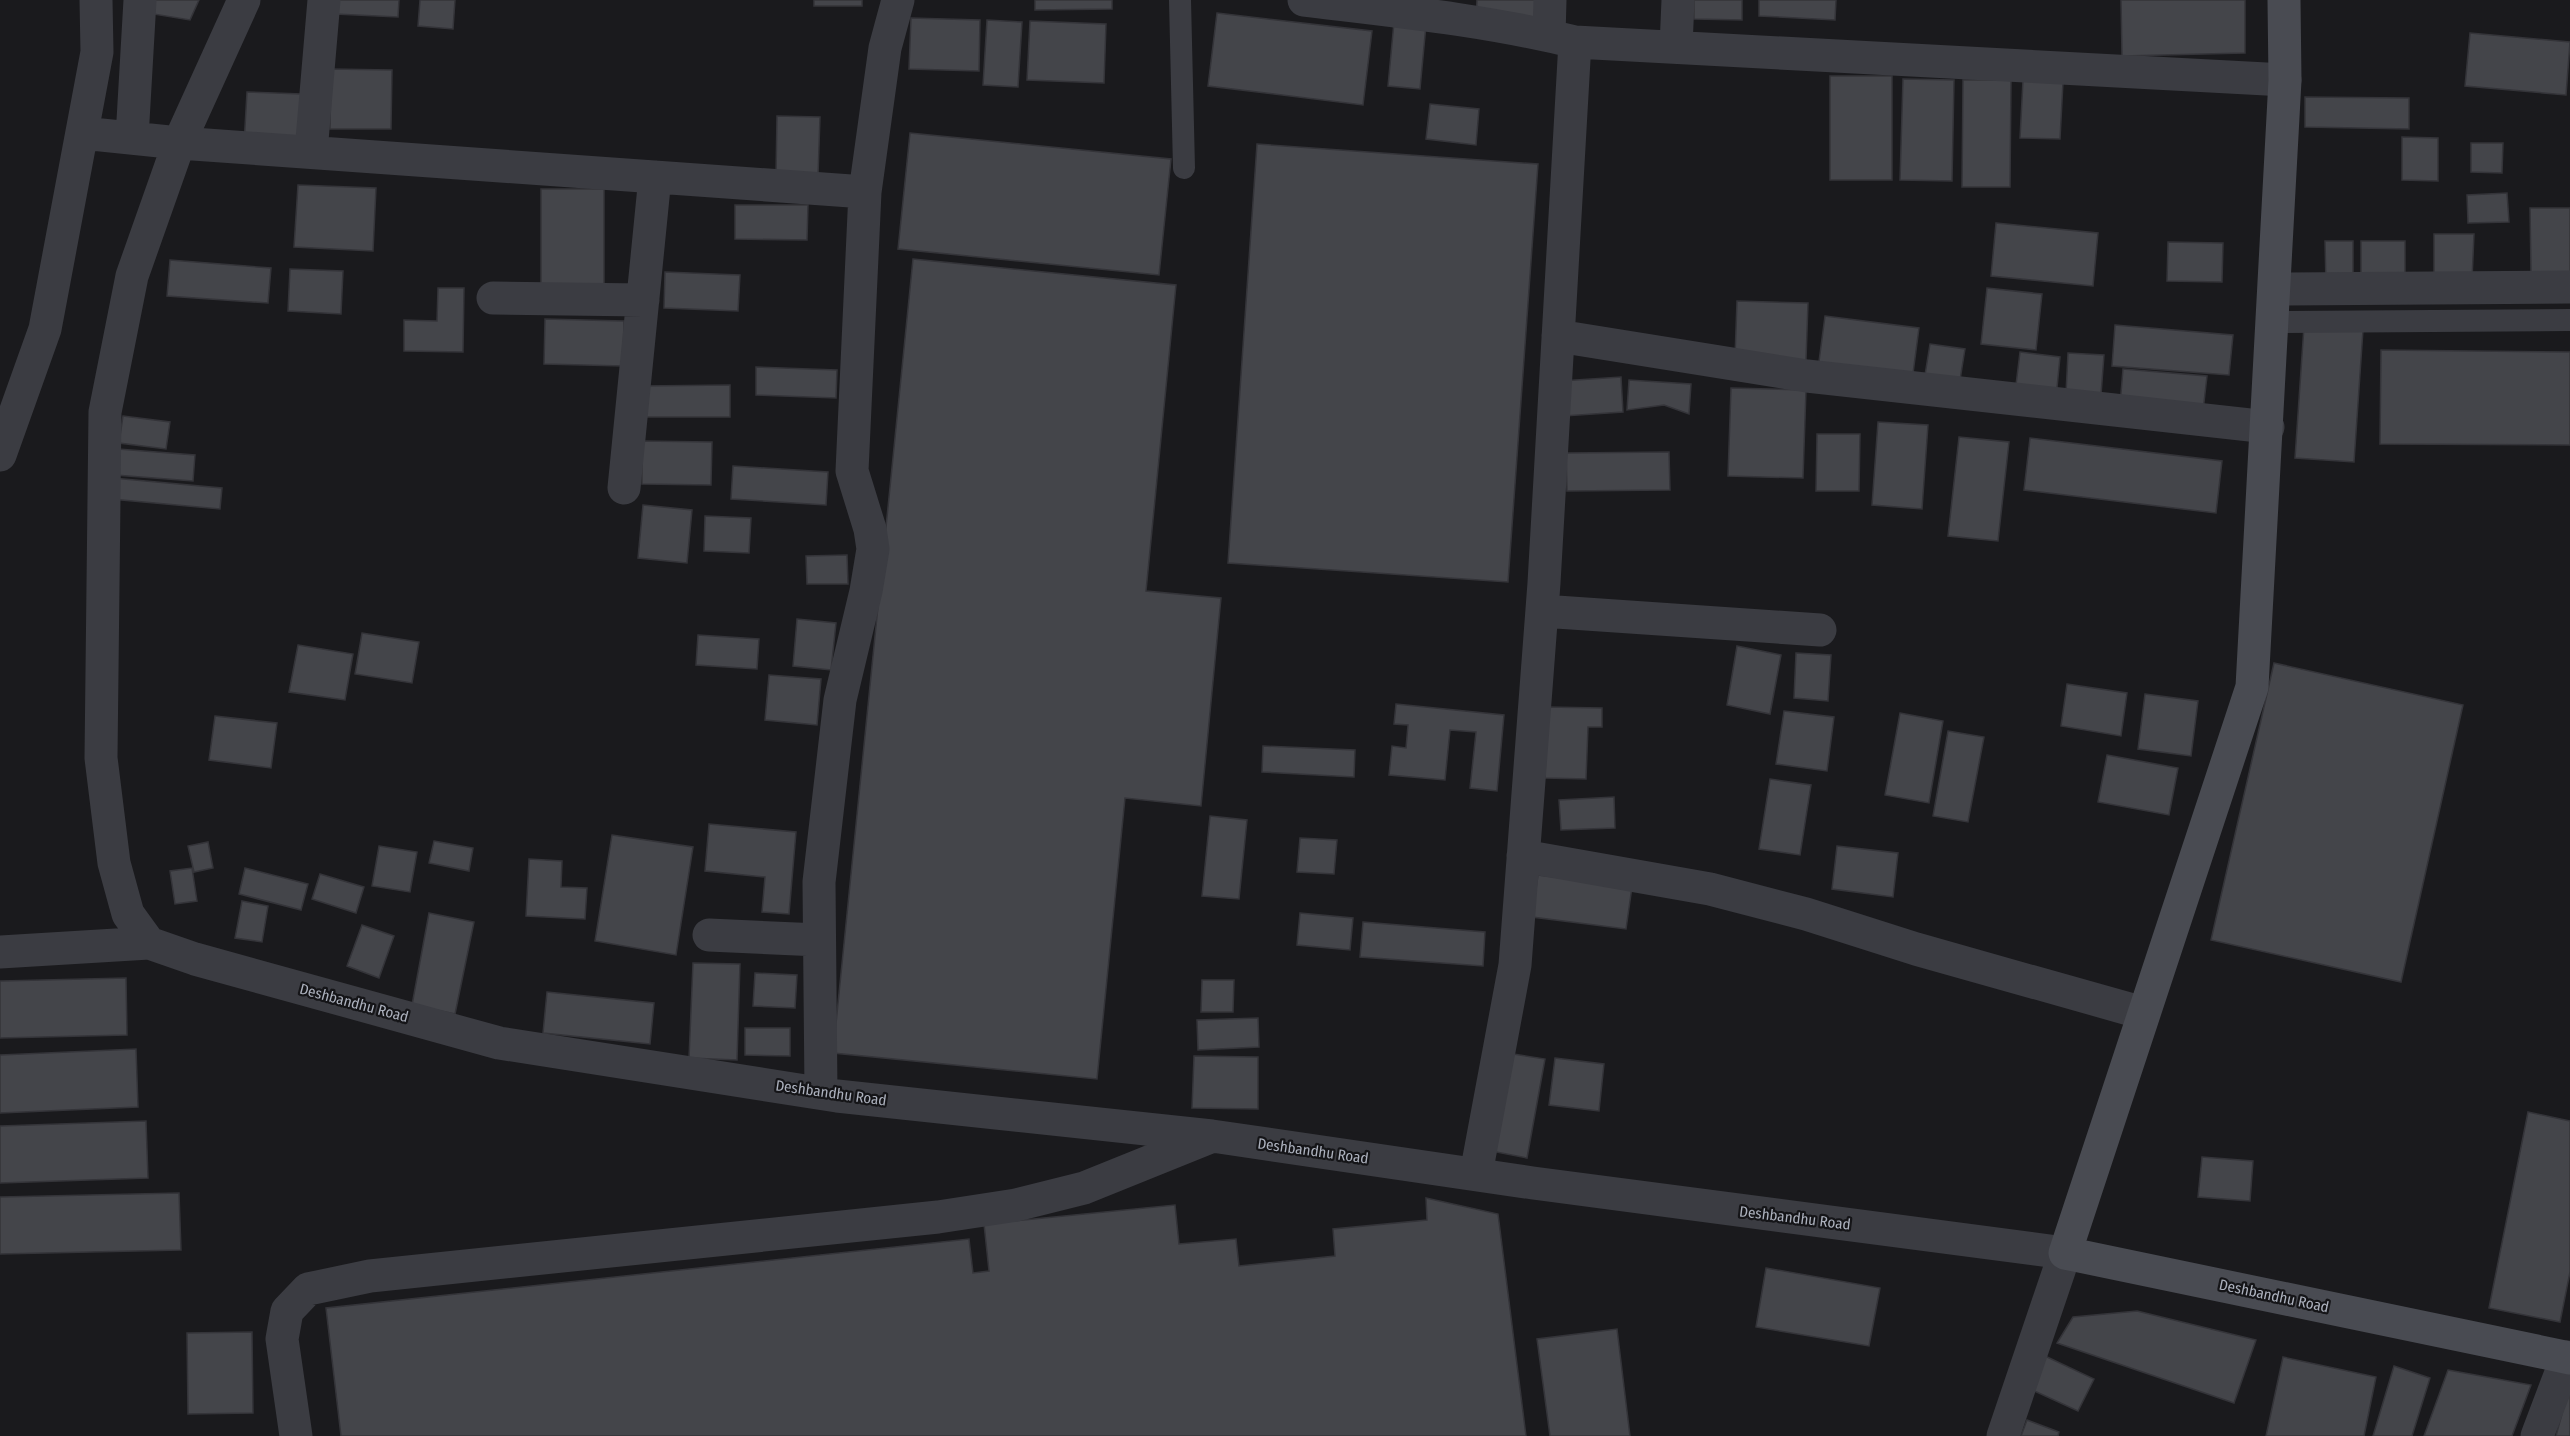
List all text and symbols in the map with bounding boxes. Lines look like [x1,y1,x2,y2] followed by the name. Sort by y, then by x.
[298,980,410,1026] street label: Deshbandhu Road
[774,1076,888,1110] street label: Deshbandhu Road
[1256,1134,1370,1168] street label: Deshbandhu Road
[1738,1202,1852,1234] street label: Deshbandhu Road
[2217,1276,2331,1316] street label: Deshbandhu Road

